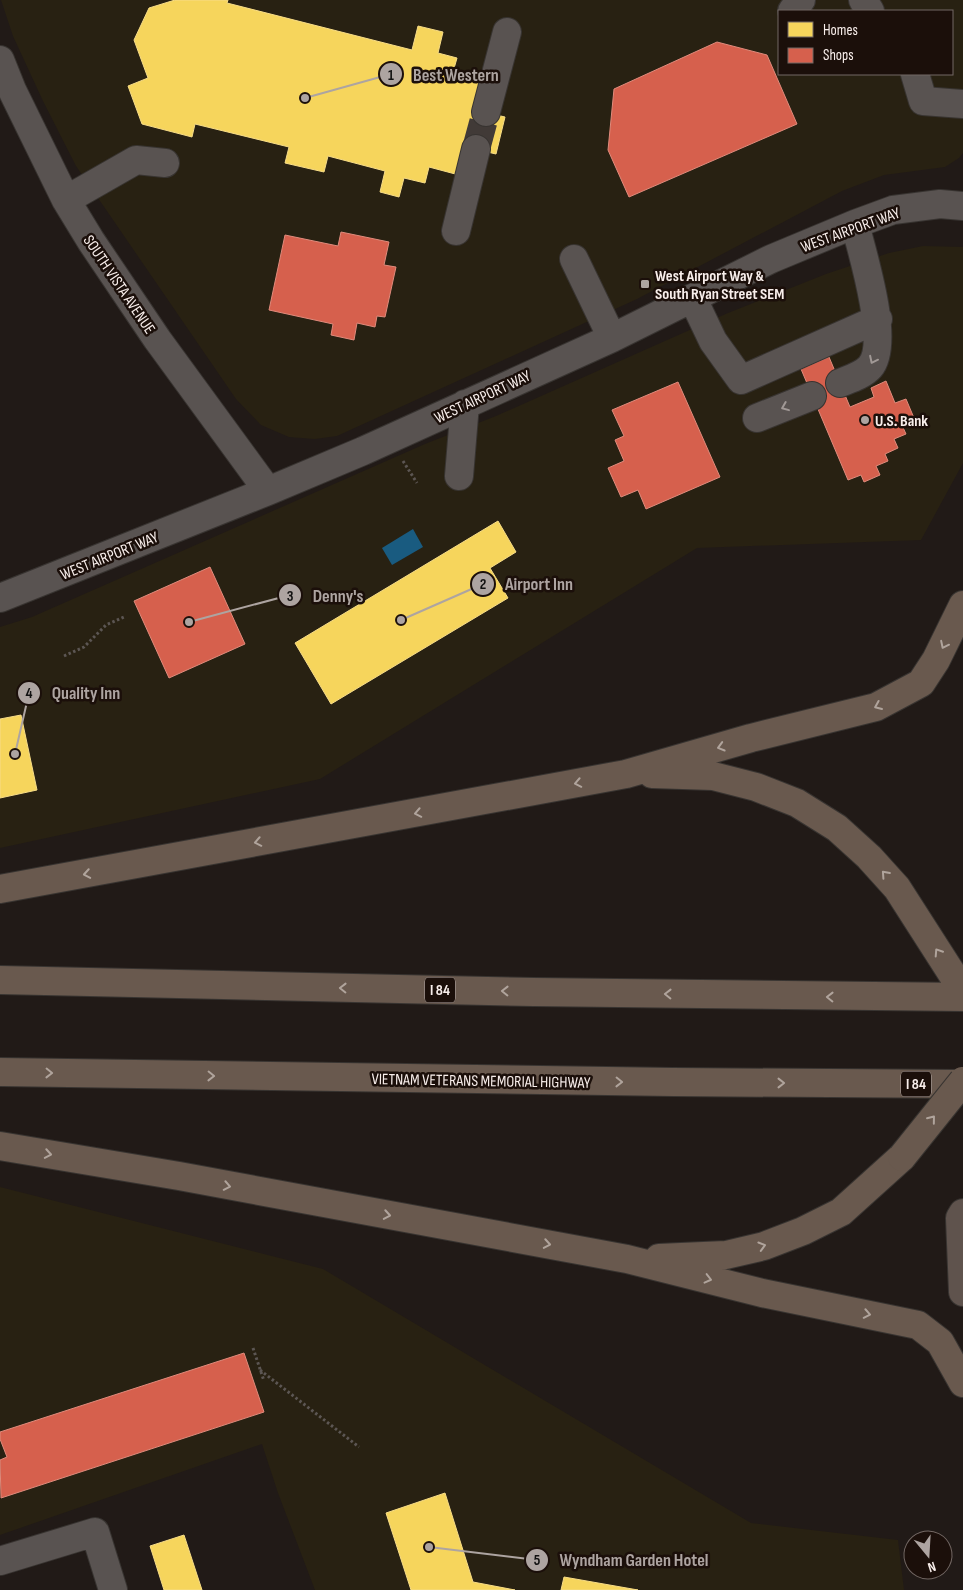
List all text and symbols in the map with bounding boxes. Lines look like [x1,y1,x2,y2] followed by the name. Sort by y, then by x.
[778,10,953,75] legend
[823,21,858,40] text: Homes
[823,46,854,65] text: Shops
[378,58,509,91] callout: Best Western
[413,65,499,86] text: Best Western
[388,66,394,85] text: 1
[798,204,903,257] street label: WEST AIRPORT WAY
[79,232,159,338] street label: SOUTH VISTA AVENUE
[655,267,784,304] place label: West Airport Way & South Ryan Street SEM
[639,278,651,290] marker: West Airport Way & South Ryan Street SEM
[868,355,879,364] one-way arrow
[431,367,534,428] street label: WEST AIRPORT WAY
[781,401,790,411] one-way arrow
[875,412,928,431] place label: U.S. Bank
[859,414,871,426] marker: U.S. Bank
[58,528,162,585] street label: WEST AIRPORT WAY
[470,568,583,601] callout: Airport Inn
[504,574,573,595] text: Airport Inn
[480,575,486,594] text: 2
[278,579,373,612] callout: Denny's
[313,586,363,607] text: Denny's
[287,587,294,606] text: 3
[939,640,950,649] one-way arrow
[17,676,130,709] callout: Quality Inn
[52,683,120,704] text: Quality Inn
[26,684,33,703] text: 4
[874,699,883,710] one-way arrow
[717,741,725,751] one-way arrow
[573,777,582,787] one-way arrow
[414,807,422,817] one-way arrow
[254,837,263,847] one-way arrow
[82,869,91,879] one-way arrow
[882,871,891,880] one-way arrow
[935,949,945,958] one-way arrow
[425,978,455,1002] road number: I 84
[339,983,346,993] one-way arrow
[501,986,509,996] one-way arrow
[664,989,672,999] one-way arrow
[826,991,834,1002] one-way arrow
[45,1068,53,1078] one-way arrow
[207,1070,215,1081] one-way arrow
[371,1070,591,1093] street label: VIETNAM VETERANS MEMORIAL HIGHWAY
[901,1072,931,1096] road number: I 84
[615,1077,623,1087] one-way arrow
[778,1078,785,1088] one-way arrow
[927,1116,935,1125] one-way arrow
[44,1149,52,1159] one-way arrow
[223,1180,232,1190] one-way arrow
[383,1210,391,1220] one-way arrow
[543,1239,551,1249] one-way arrow
[758,1242,766,1252] one-way arrow
[704,1274,712,1284] one-way arrow
[863,1308,872,1319] one-way arrow
[903,1530,953,1580] north arrow
[524,1544,718,1577] callout: Wyndham Garden Hotel
[559,1550,709,1571] text: Wyndham Garden Hotel
[534,1551,541,1570] text: 5
[926,1558,938,1576] text: N

